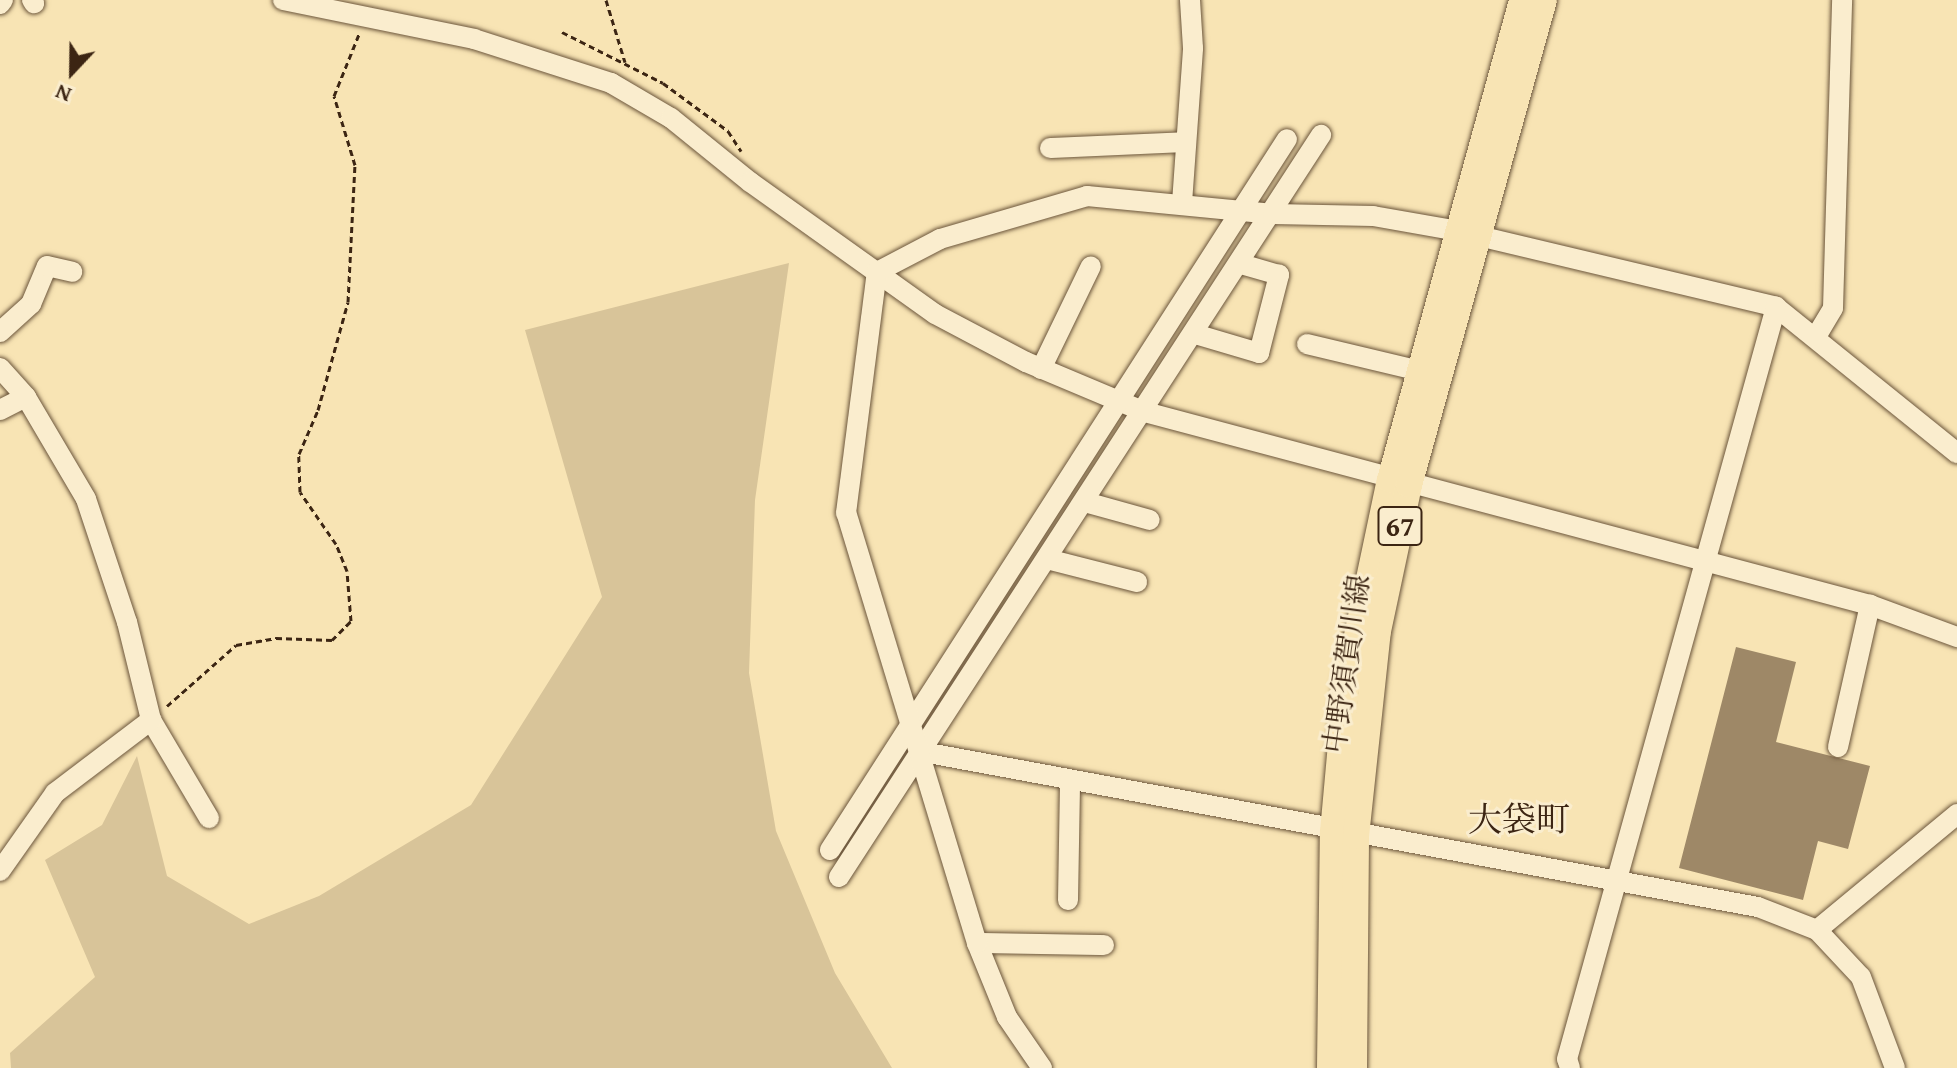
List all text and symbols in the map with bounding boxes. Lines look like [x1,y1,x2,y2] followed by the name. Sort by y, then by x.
[32,32,112,112] north arrow
[50,77,76,112] text: N
[1376,502,1424,550] road number: 67
[1316,572,1376,756] street label: 中野須賀川線
[1468,799,1570,839] district label: 大袋町

